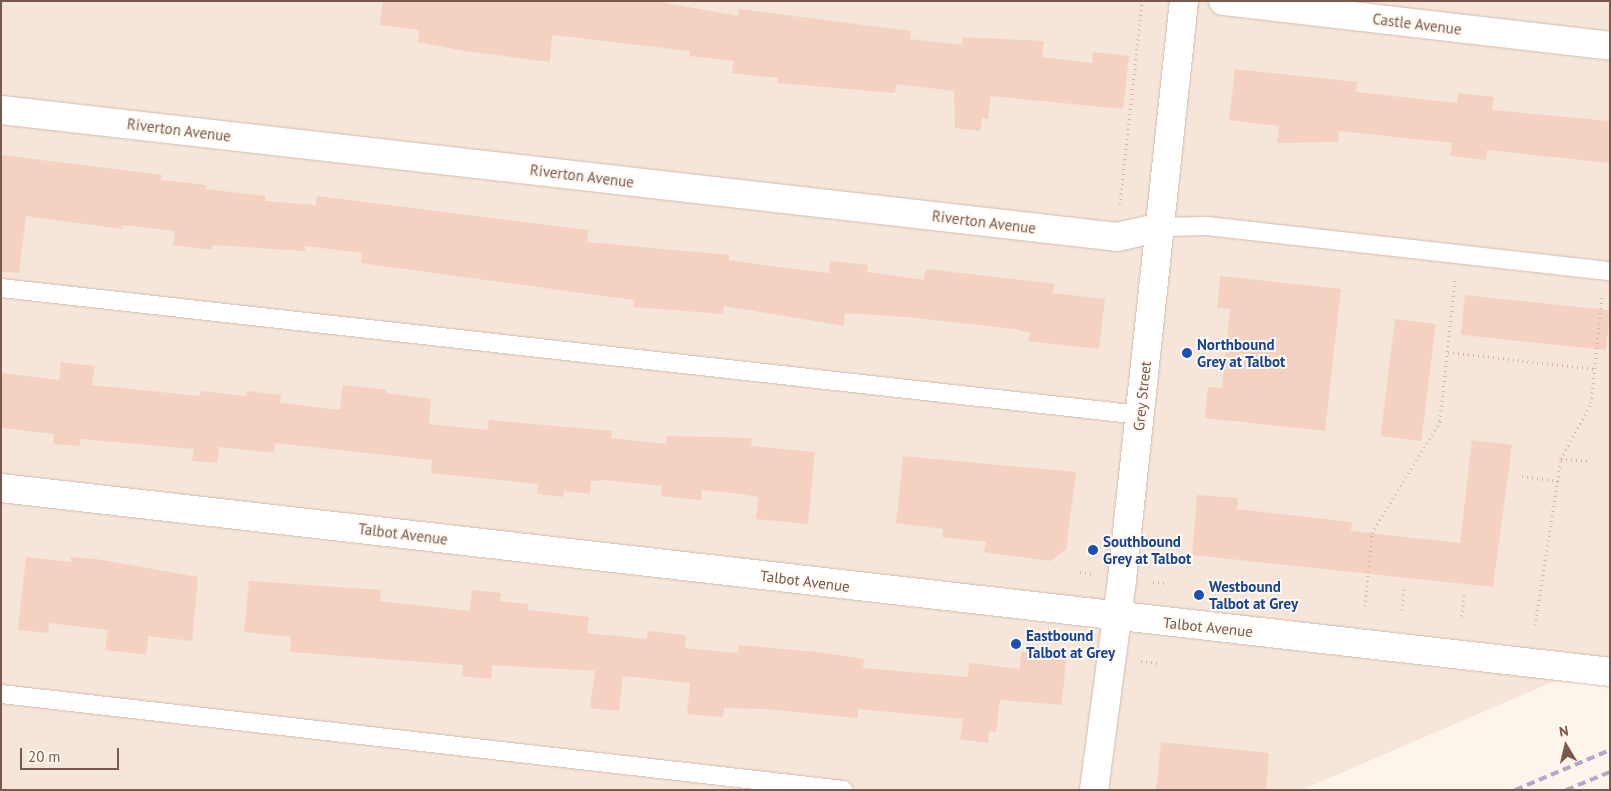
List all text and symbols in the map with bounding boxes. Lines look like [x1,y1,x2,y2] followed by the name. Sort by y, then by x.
[1371,10,1463,38] street label: Castle Avenue
[126,115,232,145] street label: Riverton Avenue
[529,161,635,191] street label: Riverton Avenue
[931,207,1037,237] street label: Riverton Avenue
[1197,335,1286,370] place label: Northbound Grey at Talbot
[1181,347,1193,359] marker: Northbound Grey at Talbot
[1129,360,1155,432] street label: Grey Street
[357,520,449,548] street label: Talbot Avenue
[1103,532,1192,567] place label: Southbound Grey at Talbot
[1087,544,1099,556] marker: Southbound Grey at Talbot
[759,567,851,595] street label: Talbot Avenue
[1209,577,1298,612] place label: Westbound Talbot at Grey
[1193,589,1205,601] marker: Westbound Talbot at Grey
[1162,613,1254,641] street label: Talbot Avenue
[1026,626,1115,661] place label: Eastbound Talbot at Grey
[1010,638,1022,650] marker: Eastbound Talbot at Grey
[1541,721,1591,771] north arrow
[1558,722,1570,741] text: N
[22,738,121,770] scale bar
[28,747,61,766] text: 20 m

